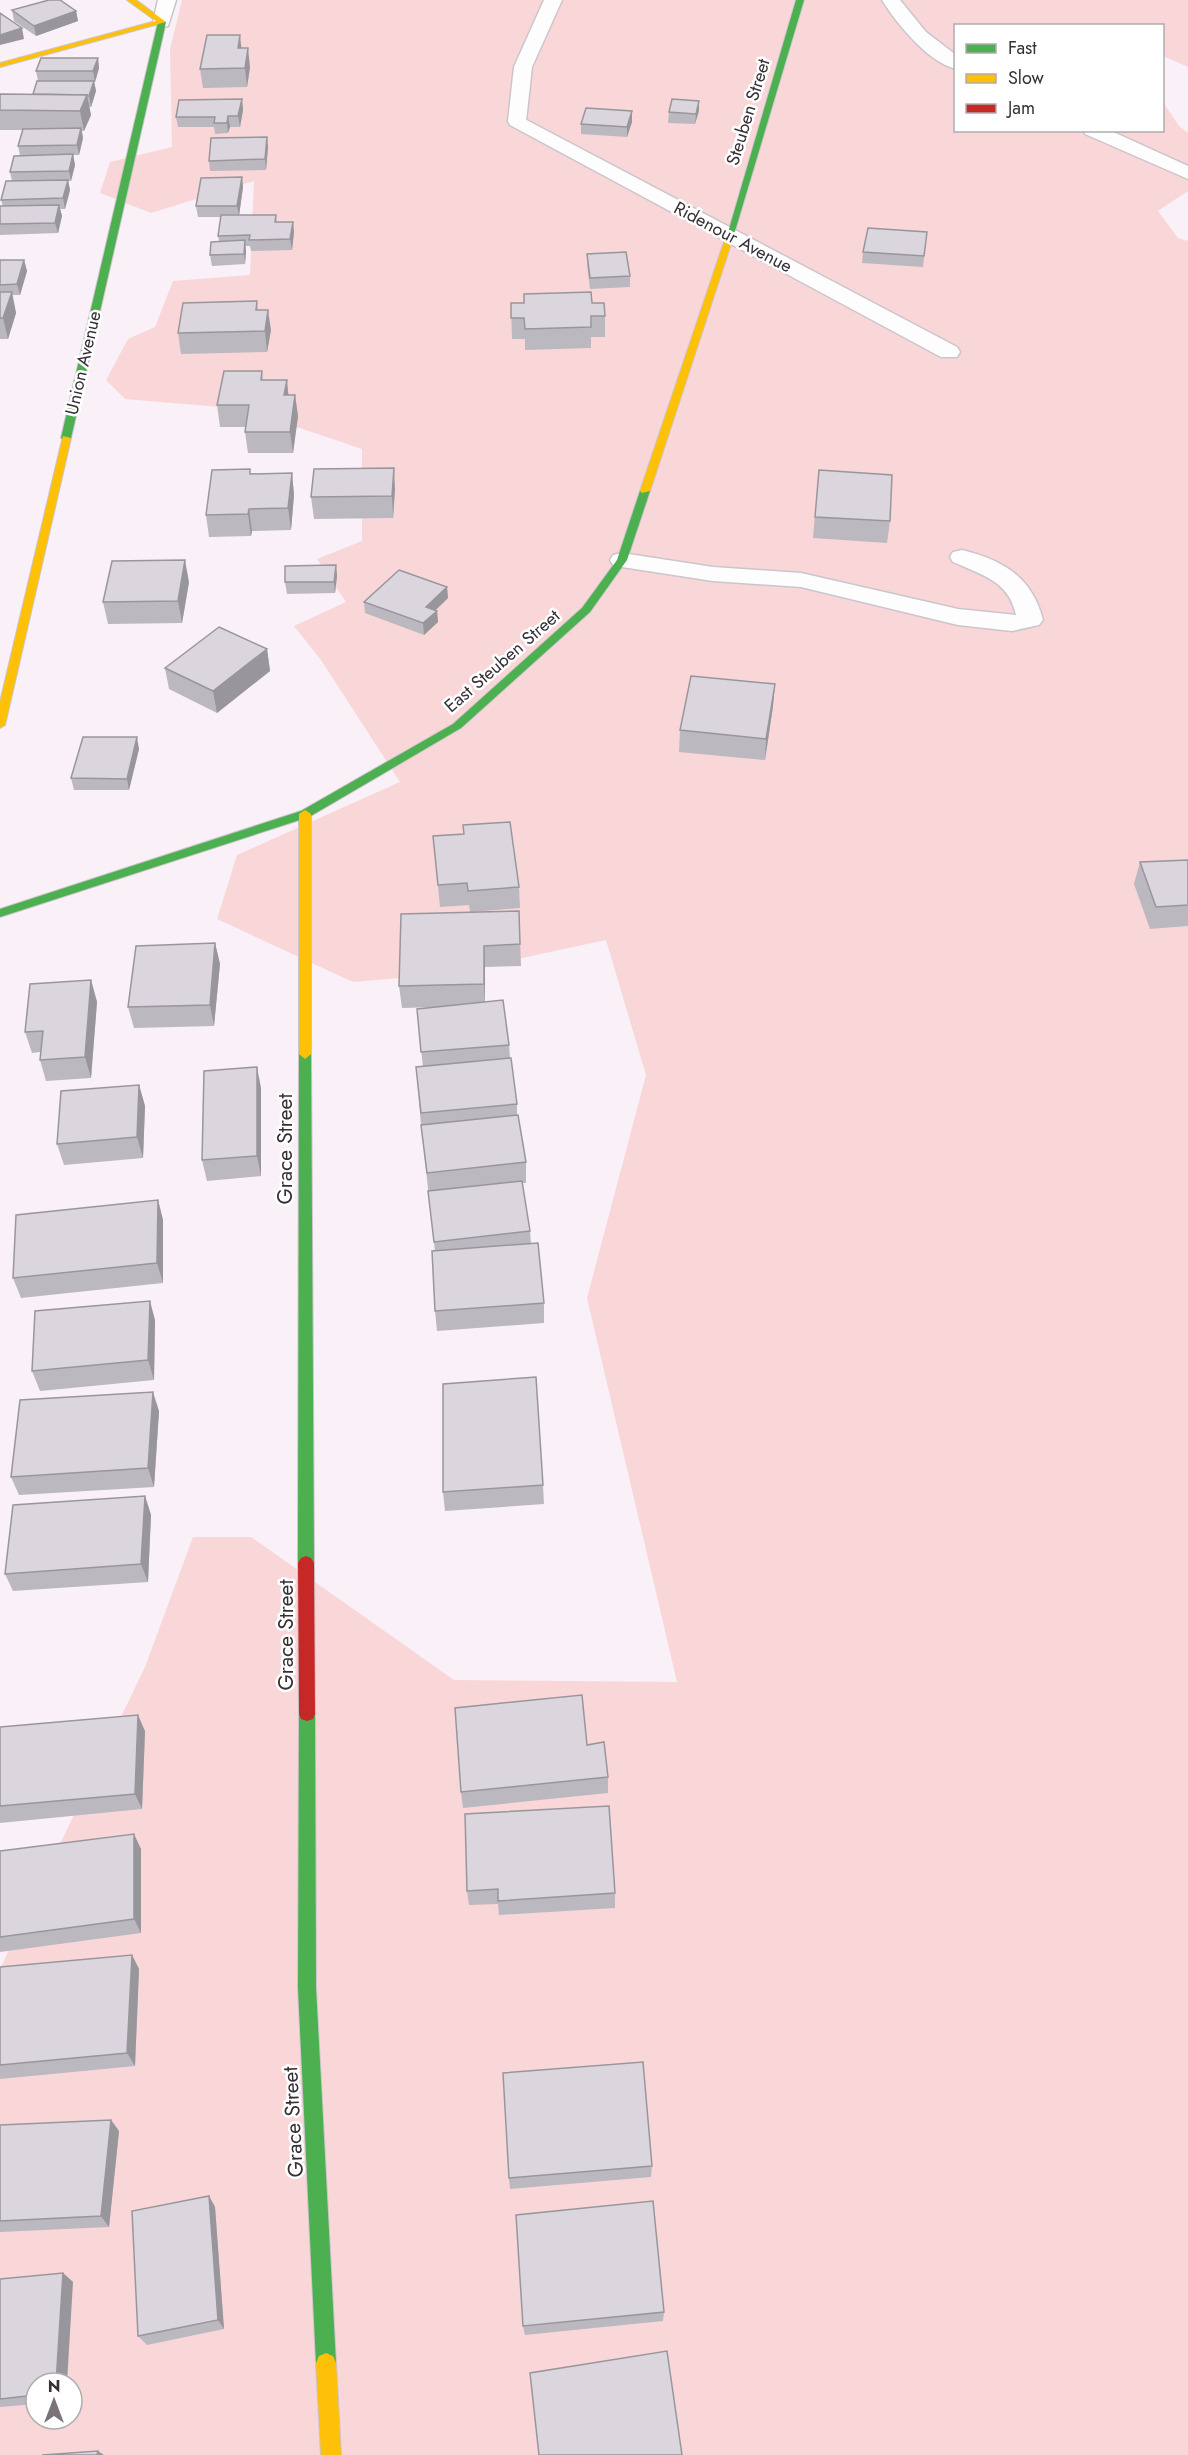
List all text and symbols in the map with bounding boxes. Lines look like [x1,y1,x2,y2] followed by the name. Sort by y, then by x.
[954,24,1164,132] legend
[1008,35,1037,61] text: Fast
[719,55,777,169] street label: Steuben Street
[1008,65,1045,91] text: Slow
[1006,95,1035,121] text: Jam
[669,195,797,279] street label: Ridenour Avenue
[58,308,108,418] street label: Union Avenue
[438,603,566,719] street label: East Steuben Street
[270,1094,300,1204] street label: Grace Street
[271,1580,301,1690] street label: Grace Street
[275,2066,311,2178] street label: Grace Street
[24,2371,84,2431] north arrow
[48,2375,60,2398] text: N

